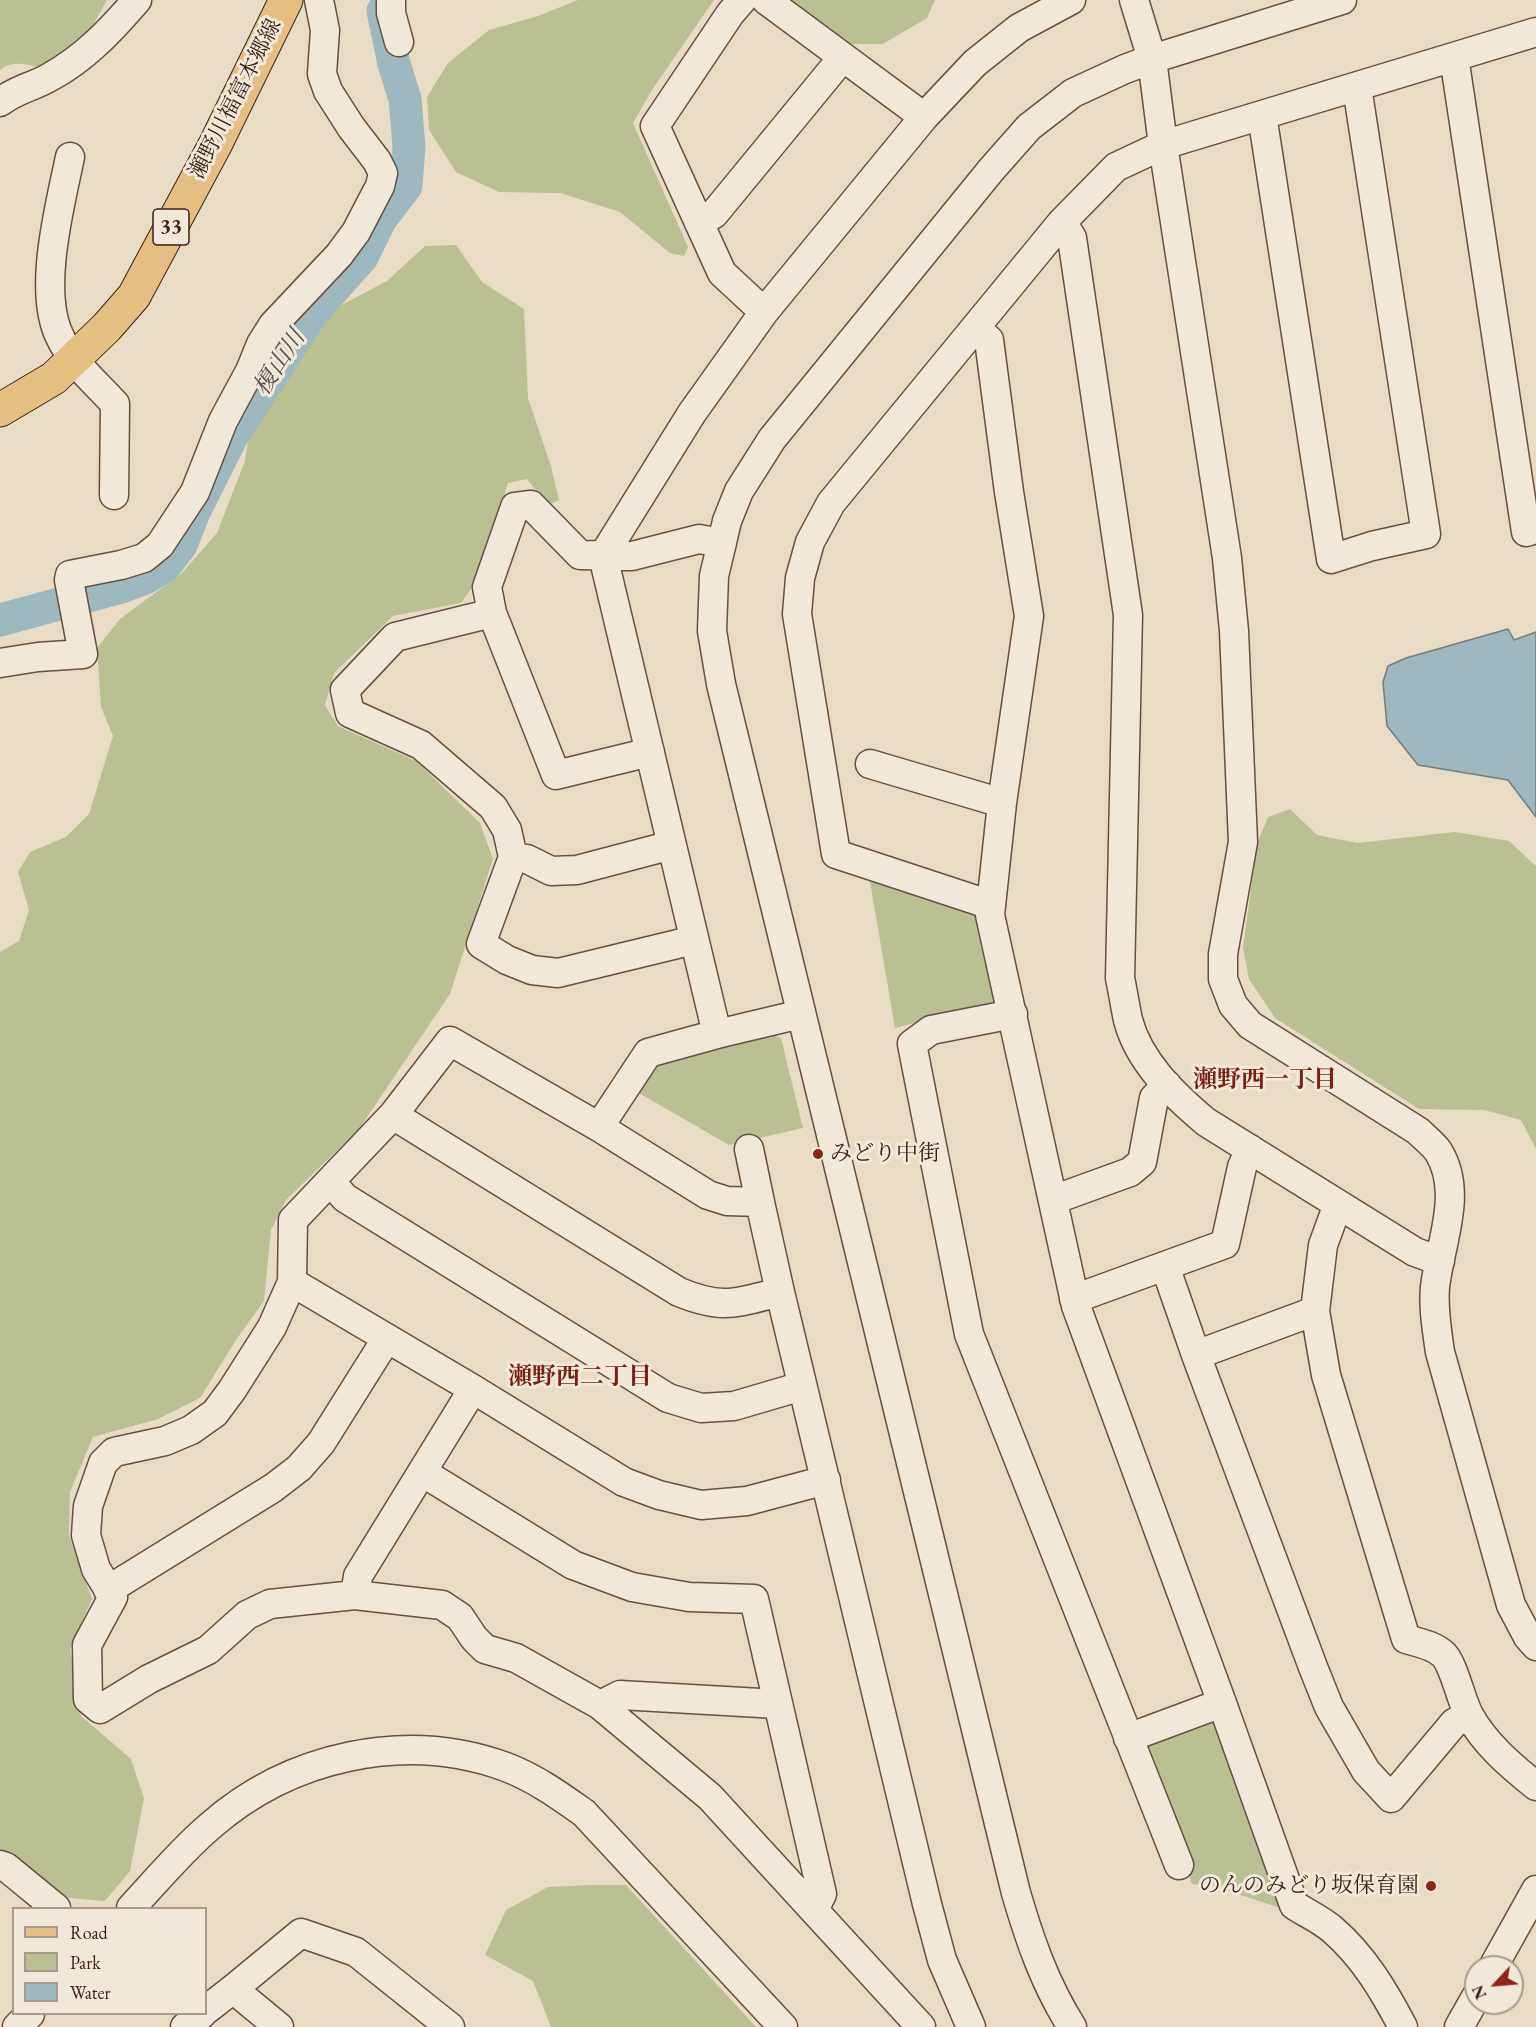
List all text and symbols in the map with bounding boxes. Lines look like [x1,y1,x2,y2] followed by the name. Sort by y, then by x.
[184,15,288,183] street label: 瀬野川福富本郷線
[153,209,189,245] road number: 33
[248,325,312,401] water label: 榎山川
[1193,1066,1337,1094] district label: 瀬野西一丁目
[830,1141,940,1167] place label: みどり中街
[811,1147,825,1161] marker: みどり中街
[508,1363,652,1391] district label: 瀬野西二丁目
[1199,1873,1419,1899] place label: のんのみどり坂保育園
[1424,1879,1438,1893] marker: のんのみどり坂保育園
[12,1907,207,2015] legend
[70,1921,108,1944] text: Road
[70,1951,101,1974] text: Park
[1464,1955,1524,2015] north arrow
[70,1981,111,2004] text: Water
[1467,1982,1491,2003] text: N

